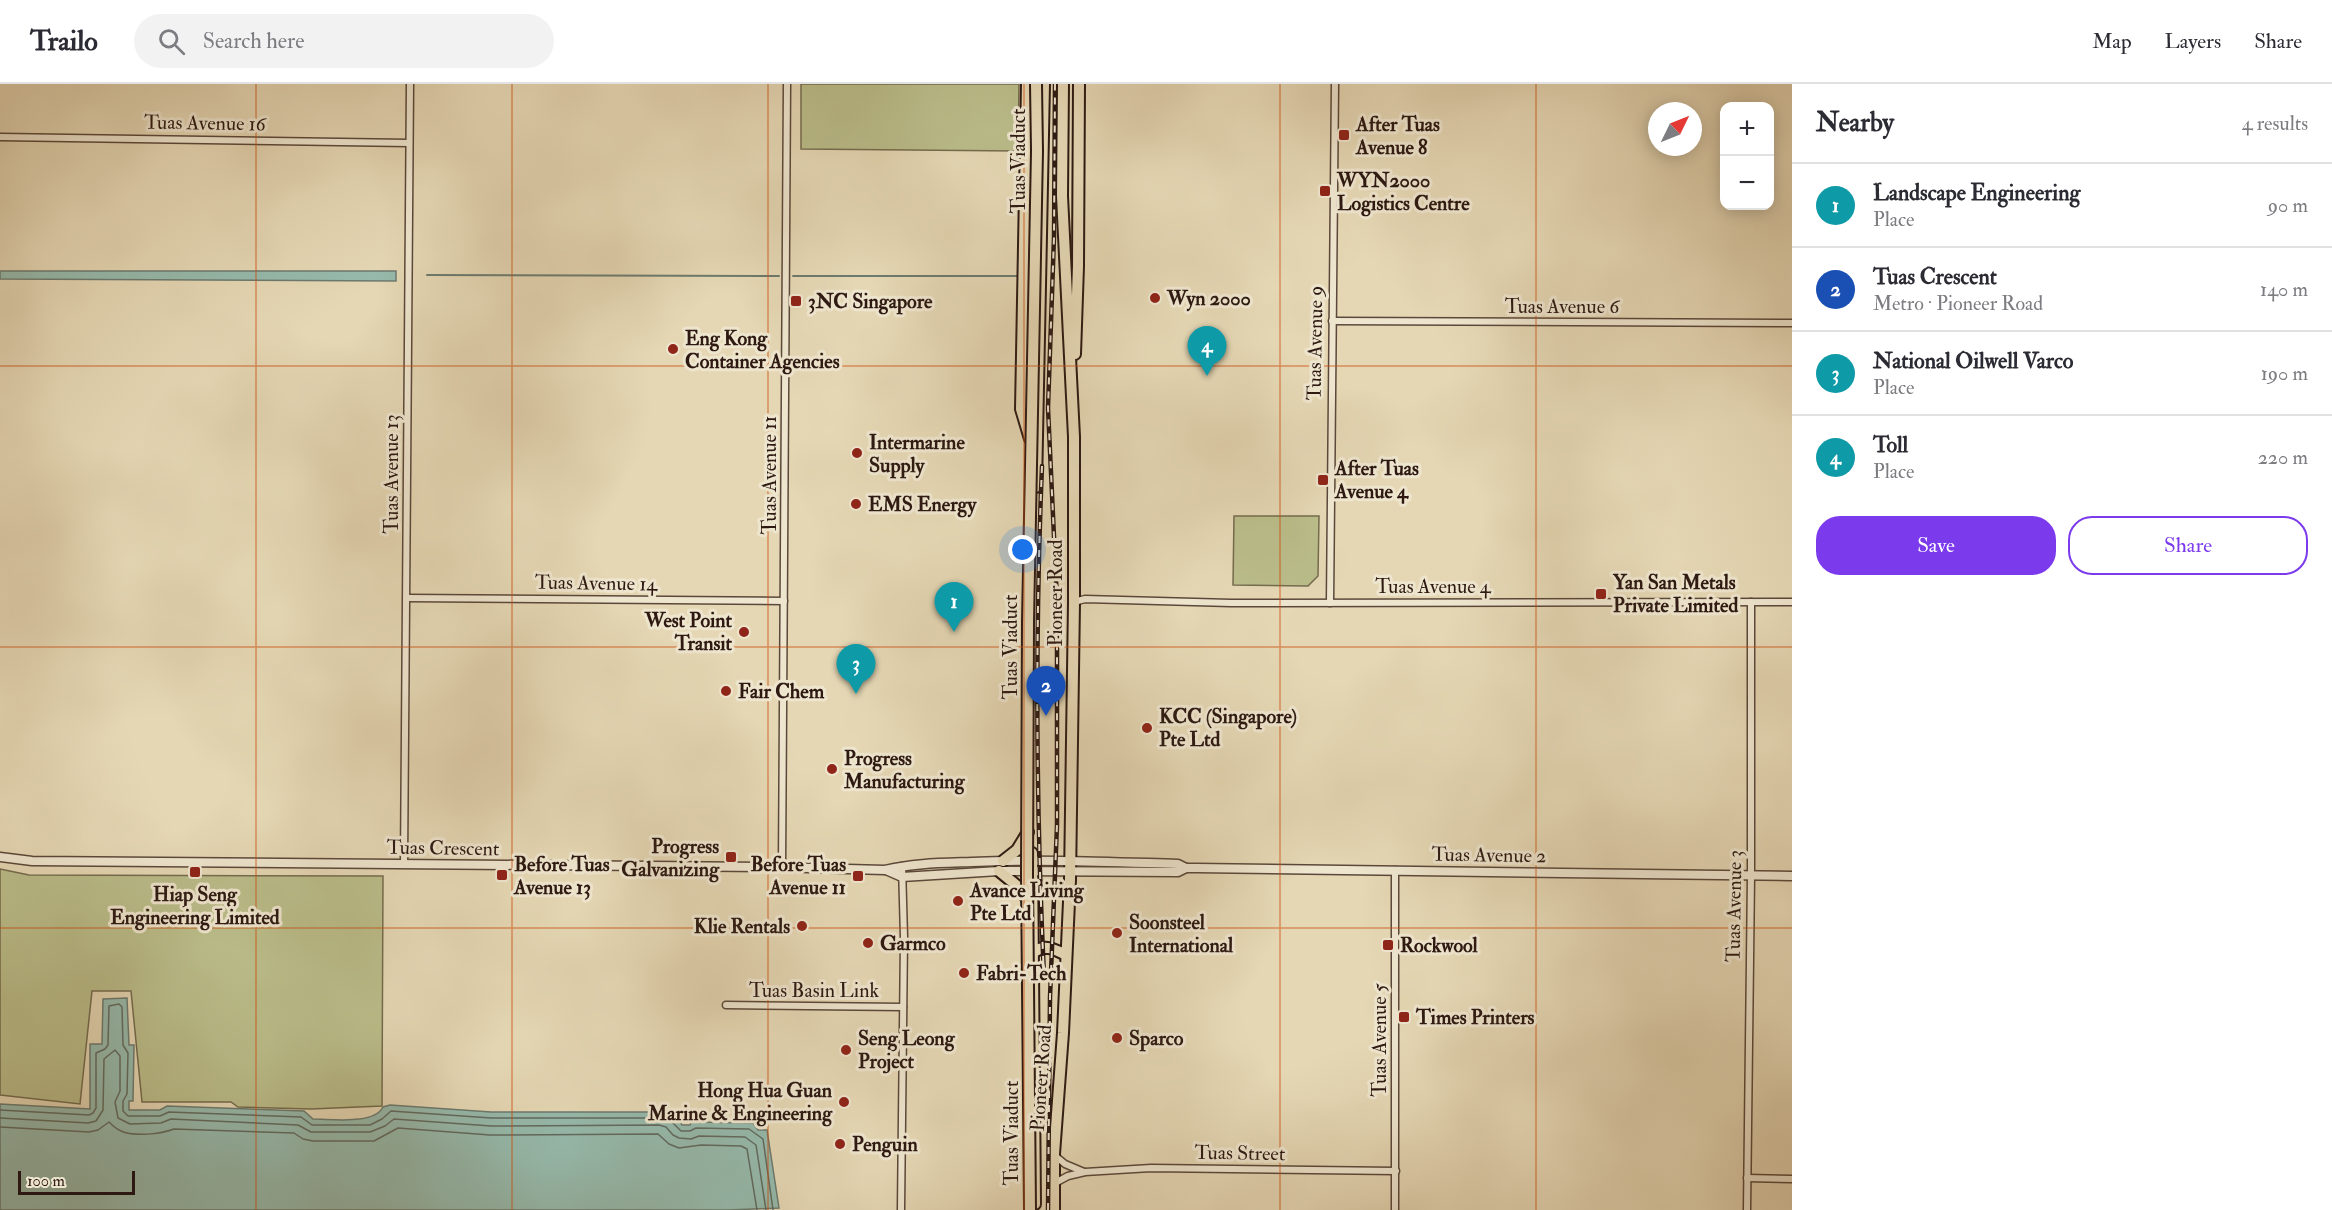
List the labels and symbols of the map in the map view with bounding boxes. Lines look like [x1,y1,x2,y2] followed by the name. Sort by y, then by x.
[1648,102,1702,156] north arrow
[1006,108,1031,213] street label: Tuas Viaduct
[144,109,267,137] street label: Tuas Avenue 16
[1355,112,1440,160] place label: After Tuas Avenue 8
[1337,128,1351,142] marker: After Tuas Avenue 8
[1336,168,1470,217] place label: WYN2000 Logistics Centre
[1318,184,1332,198] marker: WYN2000 Logistics Centre
[1302,285,1328,401] street label: Tuas Avenue 9
[1166,286,1251,312] place label: Wyn 2000
[808,289,933,315] place label: 3NC Singapore
[1148,291,1162,305] marker: Wyn 2000
[789,294,803,308] marker: 3NC Singapore
[1505,294,1620,319] street label: Tuas Avenue 6
[685,326,840,375] place label: Eng Kong Container Agencies
[1188,326,1226,376] pin: 4
[666,342,680,356] marker: Eng Kong Container Agencies
[379,414,404,534] street label: Tuas Avenue 13
[757,416,782,534] street label: Tuas Avenue 11
[869,430,965,479] place label: Intermarine Supply
[850,446,864,460] marker: Intermarine Supply
[1334,456,1419,504] place label: After Tuas Avenue 4
[1316,473,1330,487] marker: After Tuas Avenue 4
[868,492,978,518] place label: EMS Energy
[849,497,863,511] marker: EMS Energy
[1008,535,1037,564] your location
[1043,539,1068,646] street label: Pioneer Road
[535,569,659,597] street label: Tuas Avenue 14
[1612,570,1738,618] place label: Yan San Metals Private Limited
[1375,574,1492,599] street label: Tuas Avenue 4
[934,582,974,632] pin: 1
[1594,587,1608,601] marker: Yan San Metals Private Limited
[998,594,1023,699] street label: Tuas Viaduct
[644,608,733,656] place label: West Point Transit
[737,625,751,639] marker: West Point Transit
[836,644,876,694] pin: 3
[1026,666,1066,716] pin: 2
[738,679,825,704] place label: Fair Chem
[719,684,733,698] marker: Fair Chem
[1159,704,1297,752] place label: KCC (Singapore) Pte Ltd
[1140,721,1154,735] marker: KCC (Singapore) Pte Ltd
[843,746,966,795] place label: Progress Manufacturing
[825,762,839,776] marker: Progress Manufacturing
[621,834,720,883] place label: Progress Galvanizing
[387,835,500,861] street label: Tuas Crescent
[1431,842,1547,868] street label: Tuas Avenue 2
[724,850,738,864] marker: Progress Galvanizing
[1721,850,1747,962] street label: Tuas Avenue 3
[513,852,610,900] place label: Before Tuas Avenue 13
[750,852,846,900] place label: Before Tuas Avenue 11
[188,865,202,879] marker: Hiap Seng Engineering Limited
[495,868,509,882] marker: Before Tuas Avenue 13
[851,869,865,883] marker: Before Tuas Avenue 11
[969,878,1085,926] place label: Avance Living Pte Ltd
[110,882,280,931] place label: Hiap Seng Engineering Limited
[951,894,965,908] marker: Avance Living Pte Ltd
[1129,910,1234,958] place label: Soonsteel International
[694,914,790,939] place label: Klie Rentals
[795,919,809,933] marker: Klie Rentals
[1110,926,1124,940] marker: Soonsteel International
[880,931,946,956] place label: Garmco
[1400,933,1479,958] place label: Rockwool
[861,936,875,950] marker: Garmco
[1381,938,1395,952] marker: Rockwool
[976,961,1067,986] place label: Fabri-Tech
[957,966,971,980] marker: Fabri-Tech
[749,978,879,1003] street label: Tuas Basin Link
[1367,983,1392,1097] street label: Tuas Avenue 5
[1415,1005,1535,1030] place label: Times Printers
[1397,1010,1411,1024] marker: Times Printers
[1025,1024,1057,1132] street label: Pioneer Road
[858,1026,956,1074] place label: Seng Leong Project
[1129,1026,1184,1052] place label: Sparco
[1110,1031,1124,1045] marker: Sparco
[839,1043,853,1057] marker: Seng Leong Project
[647,1078,833,1127] place label: Hong Hua Guan Marine & Engineering
[999,1080,1024,1185] street label: Tuas Viaduct
[837,1095,851,1109] marker: Hong Hua Guan Marine & Engineering
[852,1132,919,1158] place label: Penguin
[833,1137,847,1151] marker: Penguin
[1194,1140,1286,1166] street label: Tuas Street
[18,1168,135,1196] scale bar

